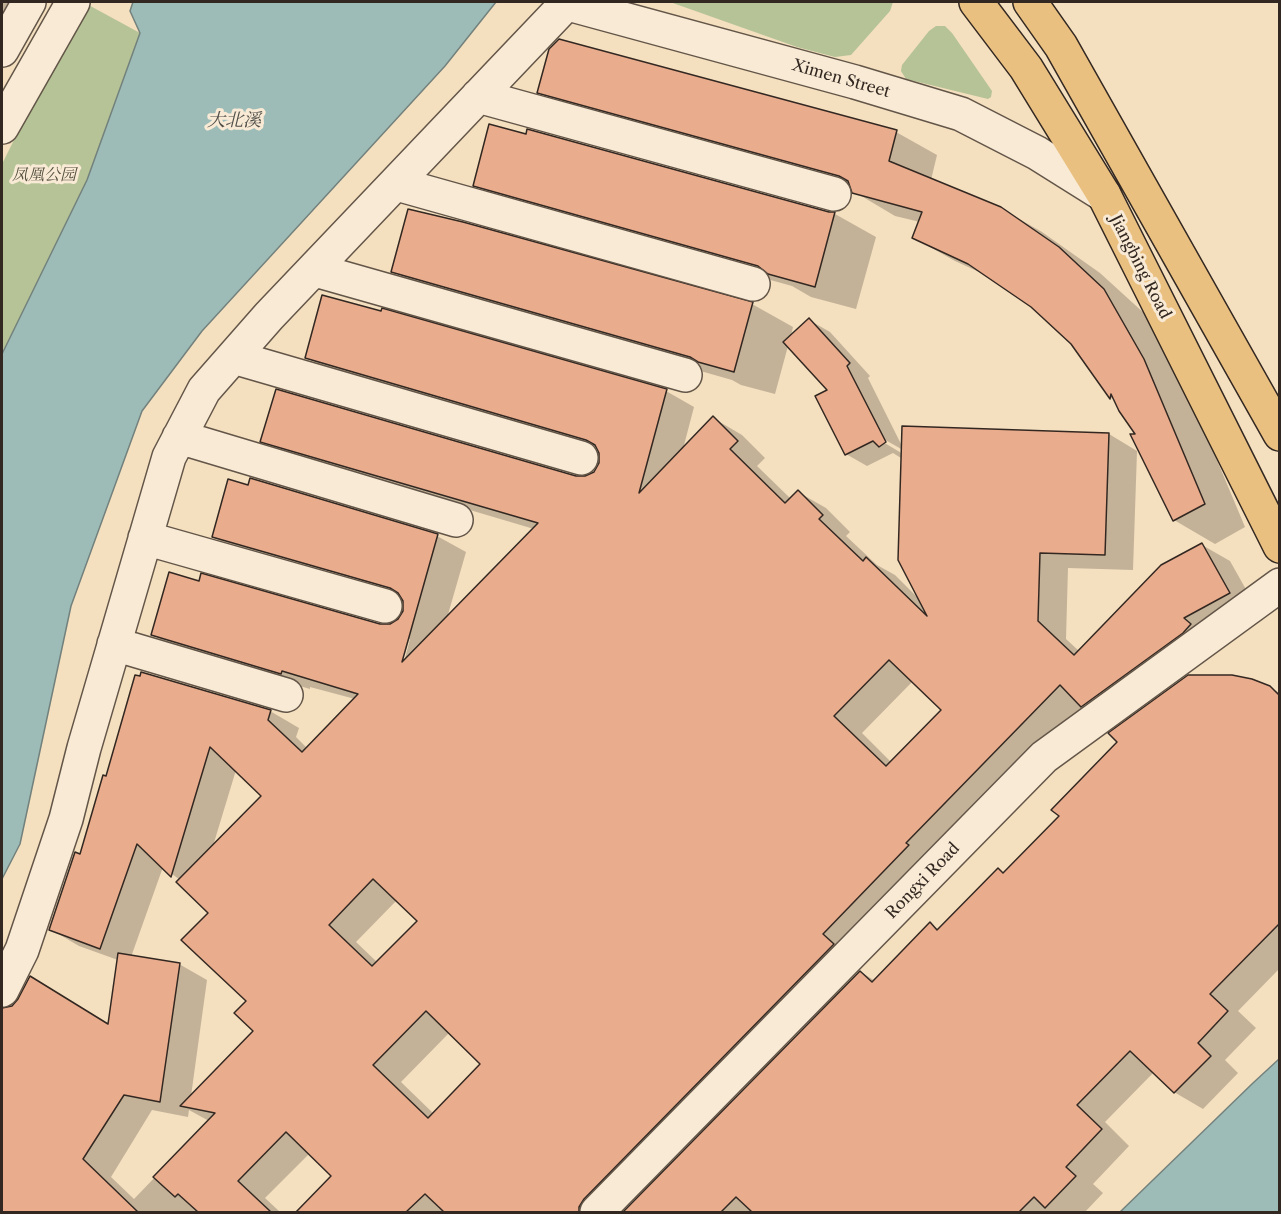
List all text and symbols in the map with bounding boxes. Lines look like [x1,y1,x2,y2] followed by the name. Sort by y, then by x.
[790,56,892,102] street label: Ximen Street
[207,110,261,132] water label: 大北溪
[12,165,76,185] park label: 凤凰公园
[1106,212,1174,322] street label: Jiangbing Road
[882,839,964,923] street label: Rongxi Road

